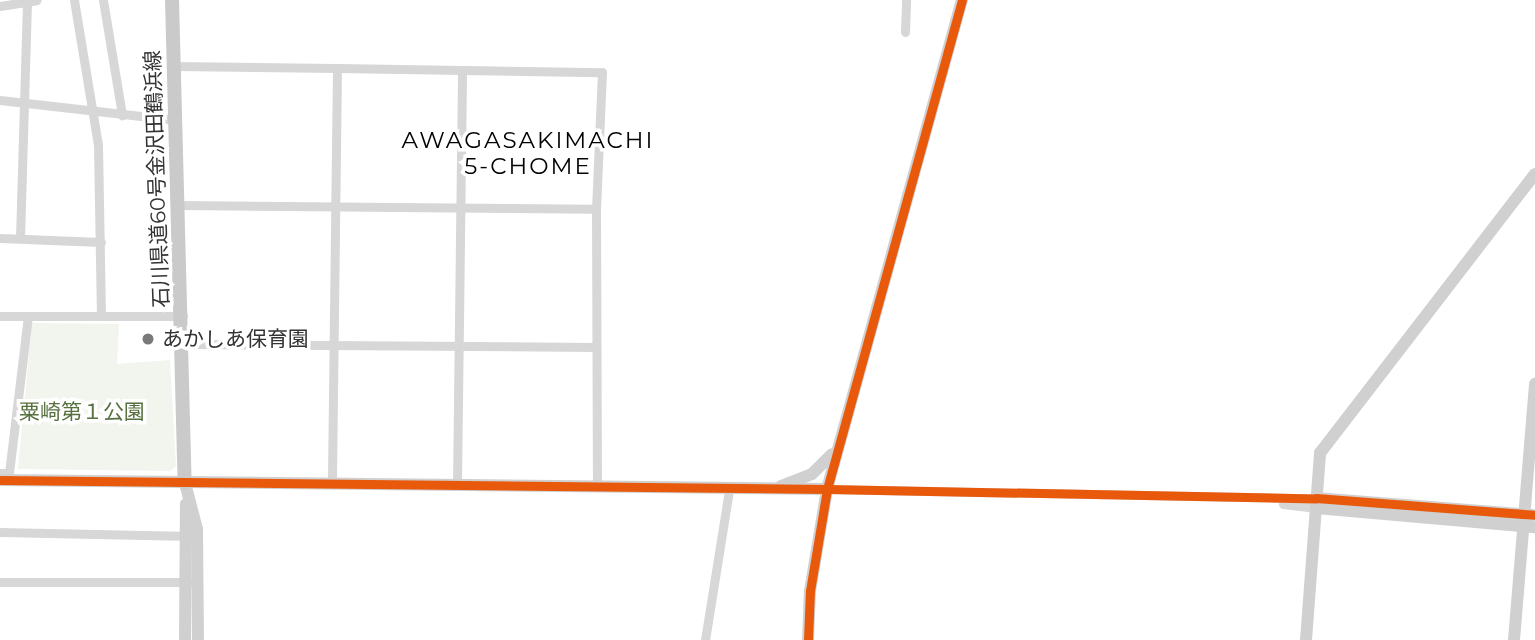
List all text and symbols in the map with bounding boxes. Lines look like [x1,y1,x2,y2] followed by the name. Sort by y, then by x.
[140,50,174,308] street label: 石川県道60号金沢田鶴浜線
[403,126,653,180] district label: AWAGASAKIMACHI 5-CHOME
[162,326,309,352] place label: あかしあ保育園
[140,331,156,347] marker: あかしあ保育園
[19,399,145,425] park label: 粟崎第１公園

